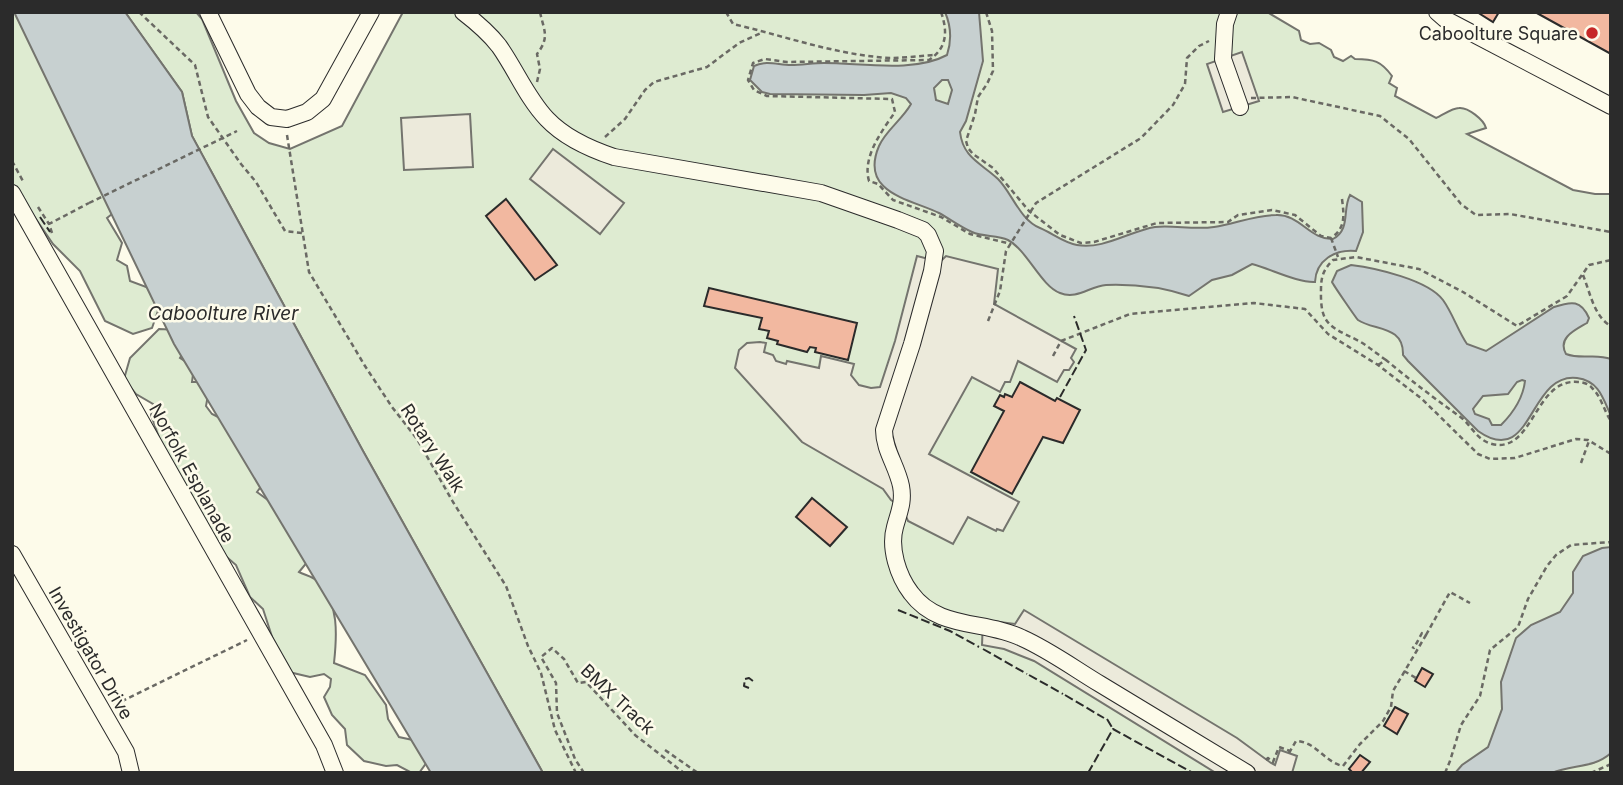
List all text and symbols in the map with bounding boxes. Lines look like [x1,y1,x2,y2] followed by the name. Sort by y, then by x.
[1419,23,1578,44] place label: Caboolture Square
[1584,25,1600,41] marker: Caboolture Square
[148,302,299,325] water label: Caboolture River
[145,400,239,546] street label: Norfolk Esplanade
[397,400,470,496] street label: Rotary Walk
[45,583,137,723] street label: Investigator Drive
[577,660,659,738] street label: BMX Track

